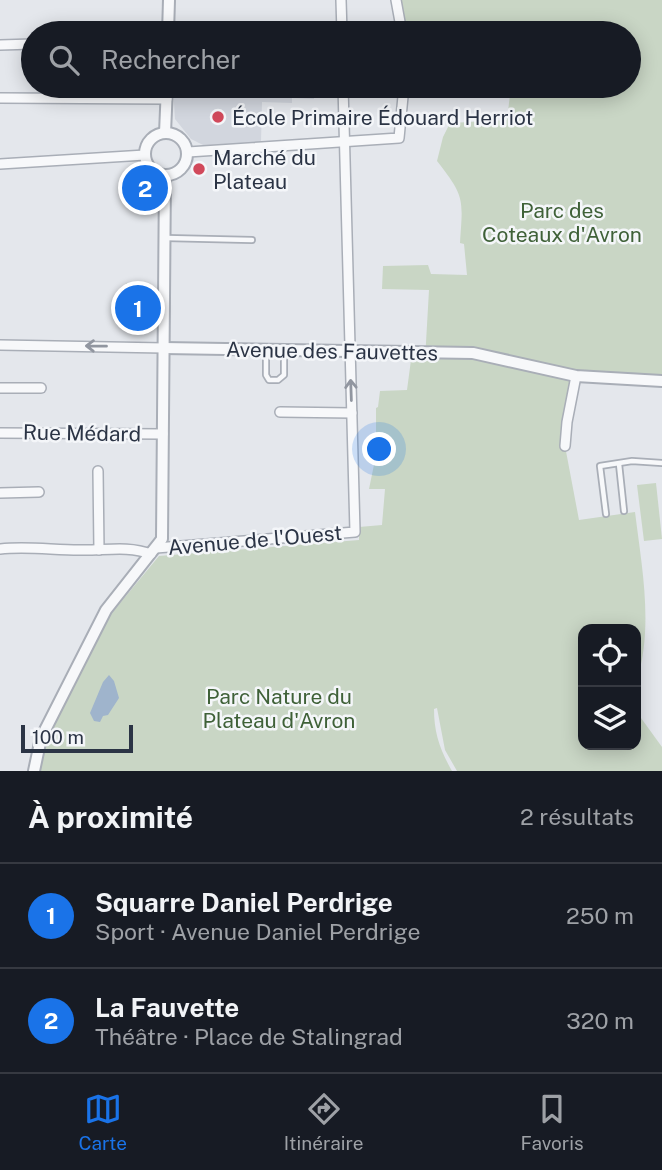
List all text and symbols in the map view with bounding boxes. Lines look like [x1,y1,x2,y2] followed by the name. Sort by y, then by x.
[21,21,641,98] search box
[45,41,83,79] icon: search
[101,44,240,75] text: Rechercher
[232,105,533,130] place label: École Primaire Édouard Herriot
[210,109,226,125] marker: École Primaire Édouard Herriot
[213,145,316,194] place label: Marché du Plateau
[191,161,207,177] marker: Marché du Plateau
[122,162,168,214] pin: 2
[482,198,642,247] park label: Parc des Coteaux d'Avron
[115,282,161,334] pin: 1
[226,337,438,365] street label: Avenue des Fauvettes
[84,340,107,353] one-way arrow
[345,379,358,402] one-way arrow
[23,419,141,447] street label: Rue Médard
[362,432,396,466] your location
[167,520,343,560] street label: Avenue de l'Ouest
[578,624,641,750] map controls
[578,624,641,687] button: locate
[203,684,355,733] park label: Parc Nature du Plateau d'Avron
[578,687,641,750] button: layers
[21,722,133,754] scale bar
[32,726,84,748] text: 100 m
[28,799,193,835] text: À proximité
[520,803,634,830] text: 2 résultats
[95,887,393,918] text: Squarre Daniel Perdrige
[46,902,56,929] text: 1
[566,902,634,929] text: 250 m
[95,918,420,945] text: Sport · Avenue Daniel Perdrige
[95,992,239,1023] text: La Fauvette
[44,1007,58,1034] text: 2
[566,1007,634,1034] text: 320 m
[95,1023,403,1050] text: Théâtre · Place de Stalingrad
[78,1090,127,1154] tab: Carte
[284,1090,364,1154] tab: Itinéraire
[520,1090,584,1154] tab: Favoris

